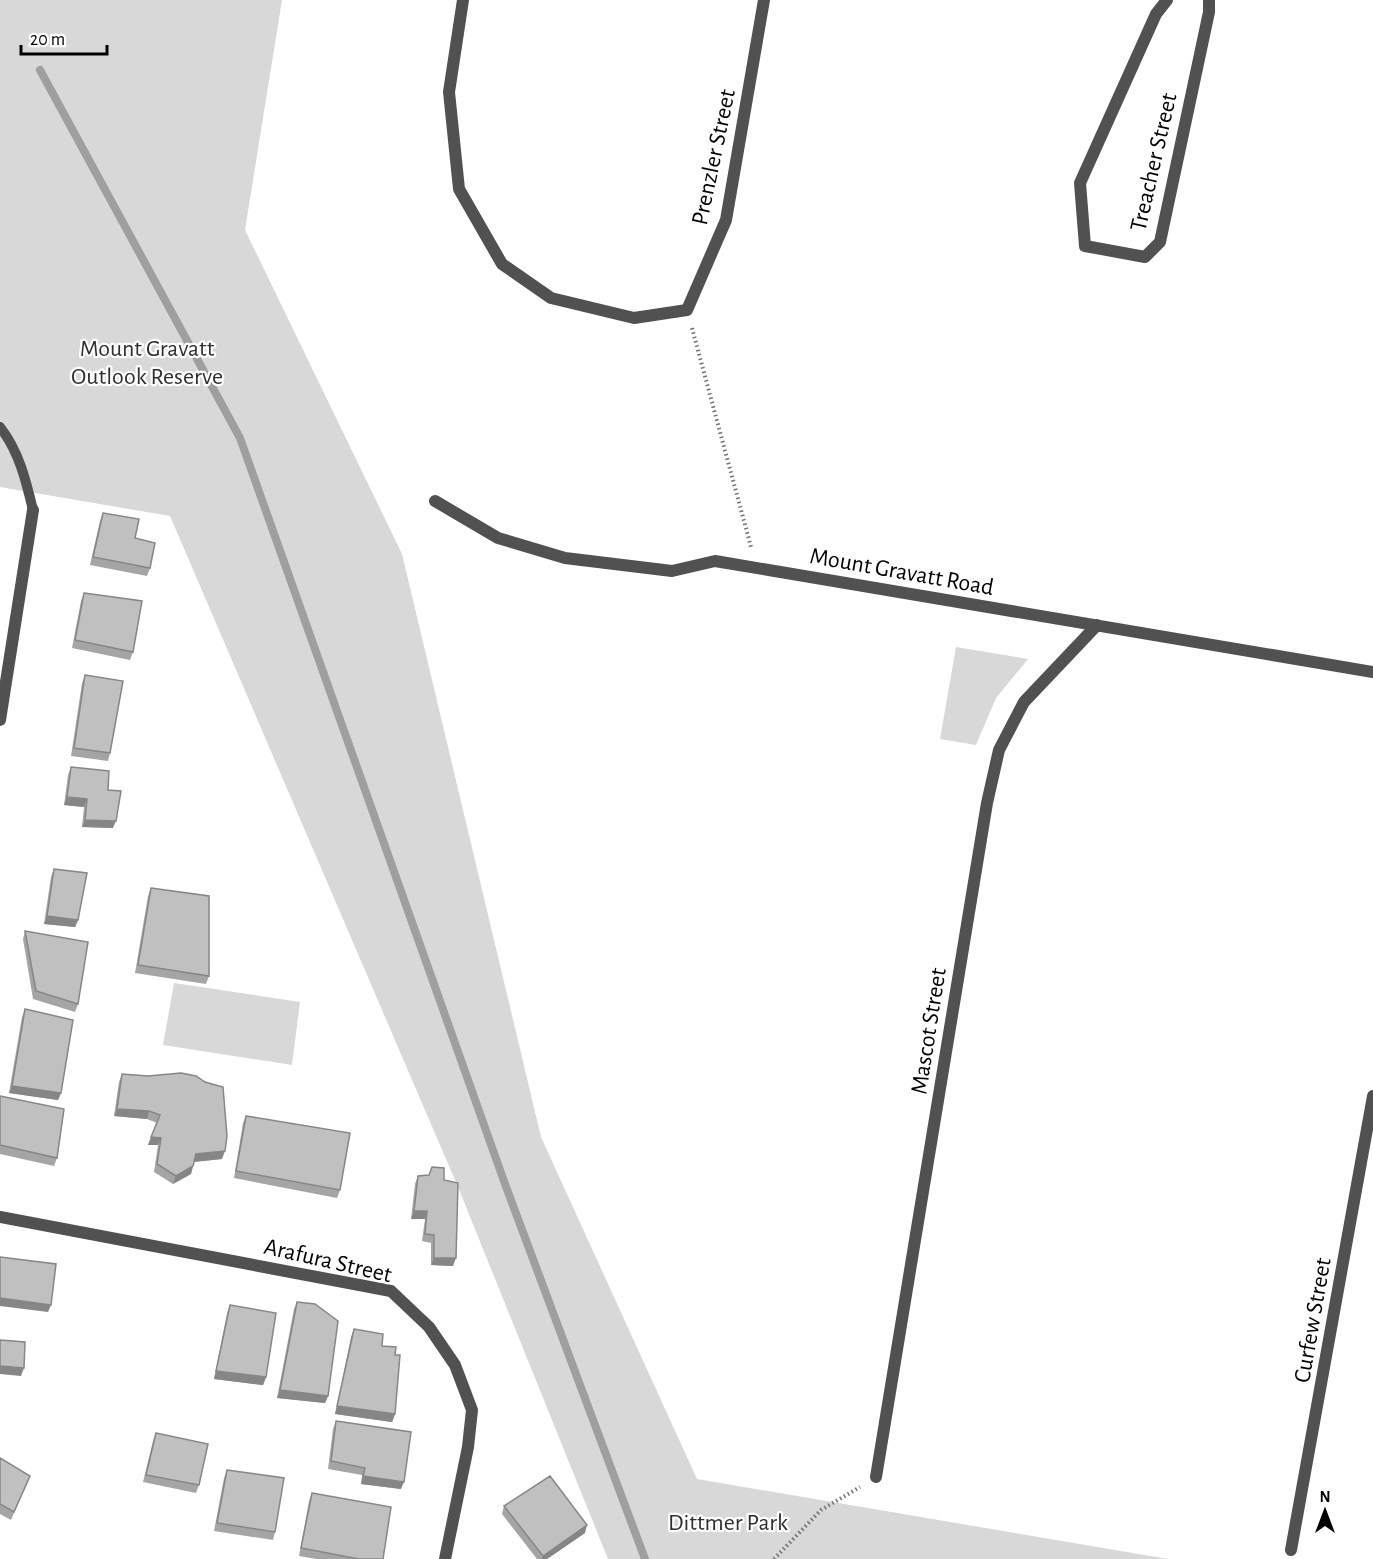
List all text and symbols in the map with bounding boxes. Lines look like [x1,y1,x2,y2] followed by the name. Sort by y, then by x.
[21,18,106,56] scale bar
[30,31,65,49] text: 20 m
[688,87,740,227] street label: Prenzler Street
[1126,90,1182,234] street label: Treacher Street
[71,337,223,389] park label: Mount Gravatt Outlook Reserve
[808,544,996,600] street label: Mount Gravatt Road
[907,966,951,1096] street label: Mascot Street
[262,1235,394,1287] street label: Arafura Street
[1290,1255,1336,1385] street label: Curfew Street
[1295,1481,1355,1541] north arrow
[1319,1489,1331,1505] text: N
[668,1511,788,1535] park label: Dittmer Park

